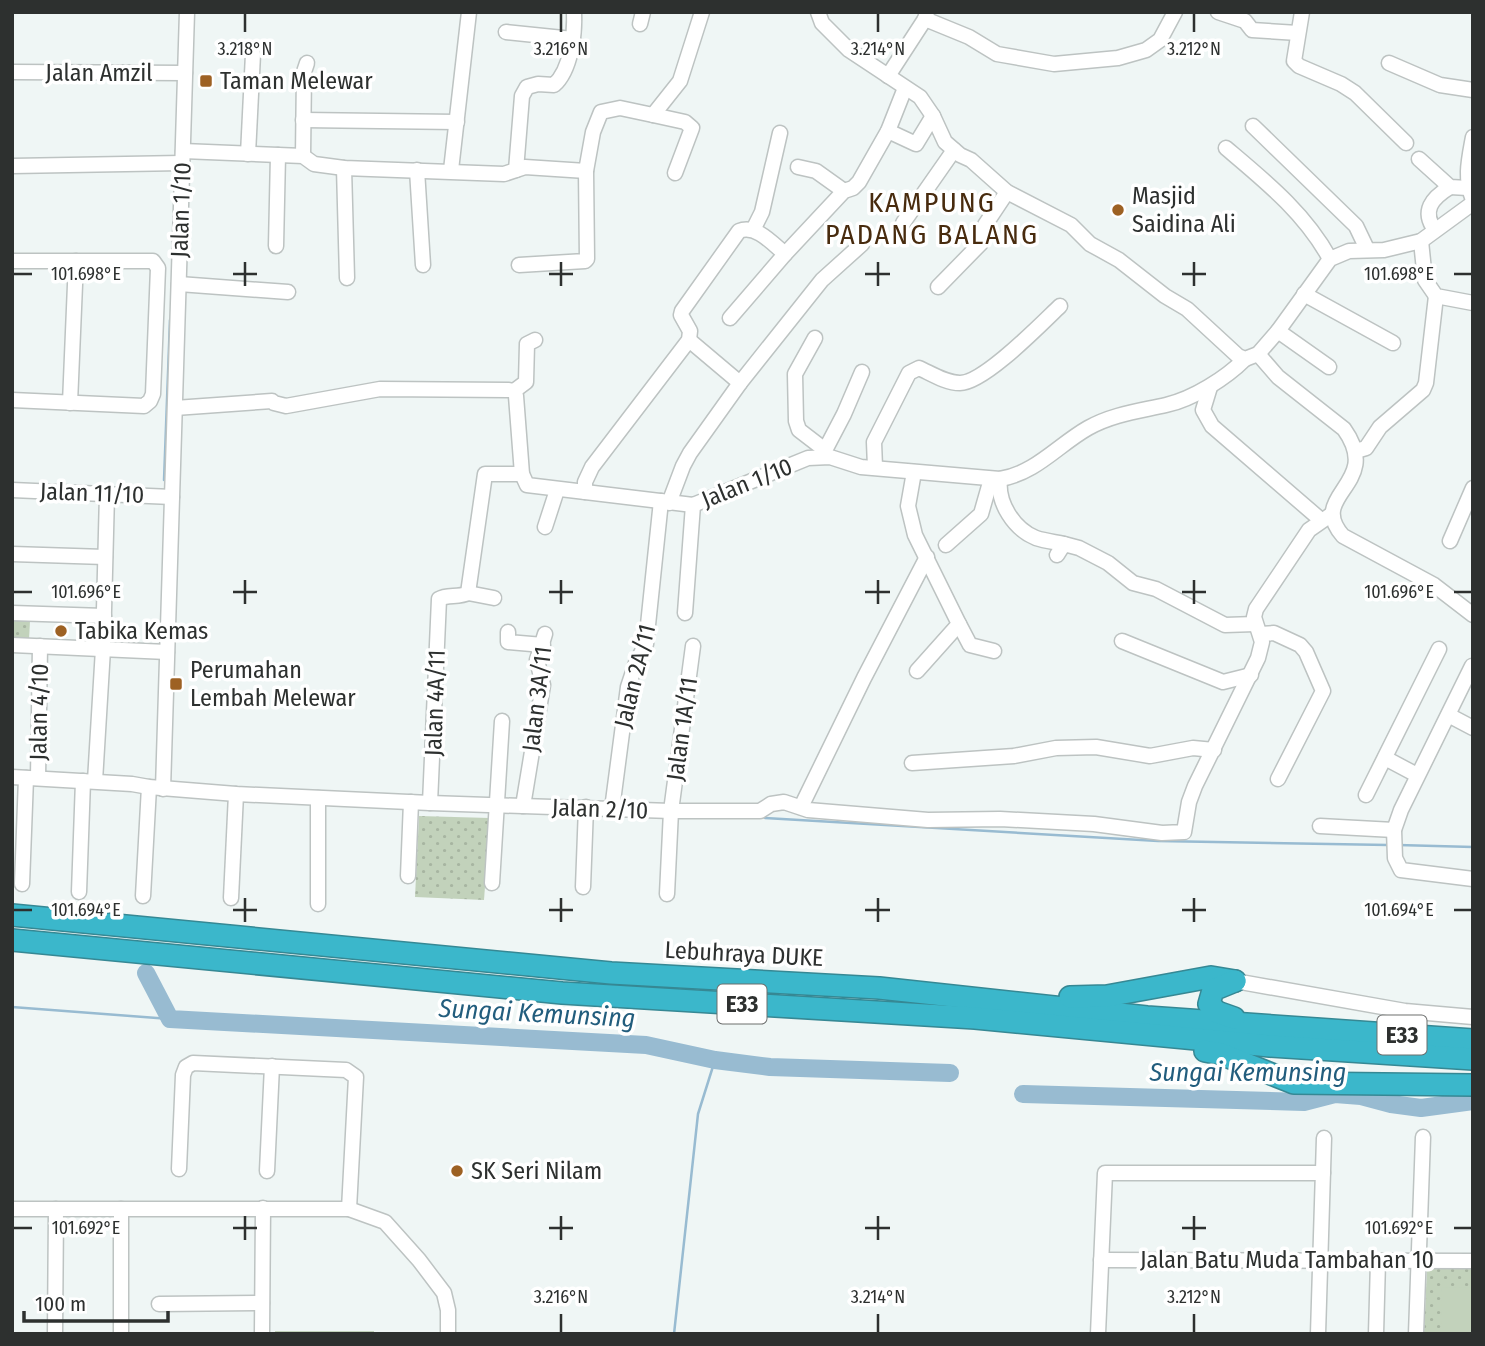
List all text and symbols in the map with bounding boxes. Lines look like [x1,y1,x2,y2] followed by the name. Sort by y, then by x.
[218,38,272,60] text: 3.218°N
[534,38,588,60] text: 3.216°N
[851,38,905,60] text: 3.214°N
[1167,38,1221,60] text: 3.212°N
[45,59,153,87] street label: Jalan Amzil
[220,67,373,95] place label: Taman Melewar
[198,73,214,89] marker: Taman Melewar
[165,162,197,258] street label: Jalan 1/10
[1132,182,1236,238] place label: Masjid Saidina Ali
[825,186,1039,251] district label: KAMPUNG PADANG BALANG
[1110,202,1126,218] marker: Masjid Saidina Ali
[51,263,121,285] text: 101.698°E
[1364,263,1434,285] text: 101.698°E
[698,452,796,514] street label: Jalan 1/10
[39,477,145,509] street label: Jalan 11/10
[51,581,121,603] text: 101.696°E
[1364,581,1434,603] text: 101.696°E
[75,617,208,645] place label: Tabika Kemas
[609,621,661,731] street label: Jalan 2A/11
[53,623,69,639] marker: Tabika Kemas
[517,645,557,753] street label: Jalan 3A/11
[419,649,451,757] street label: Jalan 4A/11
[190,656,356,712] place label: Perumahan Lembah Melewar
[24,663,54,761] street label: Jalan 4/10
[661,675,703,783] street label: Jalan 1A/11
[168,676,184,692] marker: Perumahan Lembah Melewar
[551,793,649,825] street label: Jalan 2/10
[51,899,121,921] text: 101.694°E
[1364,899,1434,921] text: 101.694°E
[664,936,824,972] street label: Lebuhraya DUKE
[718,984,766,1023] road number: E33
[437,993,636,1034] water label: Sungai Kemunsing
[1378,1016,1426,1054] road number: E33
[1149,1057,1346,1088] water label: Sungai Kemunsing
[471,1157,602,1185] place label: SK Seri Nilam
[449,1163,465,1179] marker: SK Seri Nilam
[52,1217,120,1239] text: 101.692°E
[1365,1217,1433,1239] text: 101.692°E
[1140,1246,1434,1274] street label: Jalan Batu Muda Tambahan 10
[24,1280,168,1324] scale bar
[534,1286,588,1308] text: 3.216°N
[851,1286,905,1308] text: 3.214°N
[1167,1286,1221,1308] text: 3.212°N
[35,1291,86,1317] text: 100 m

